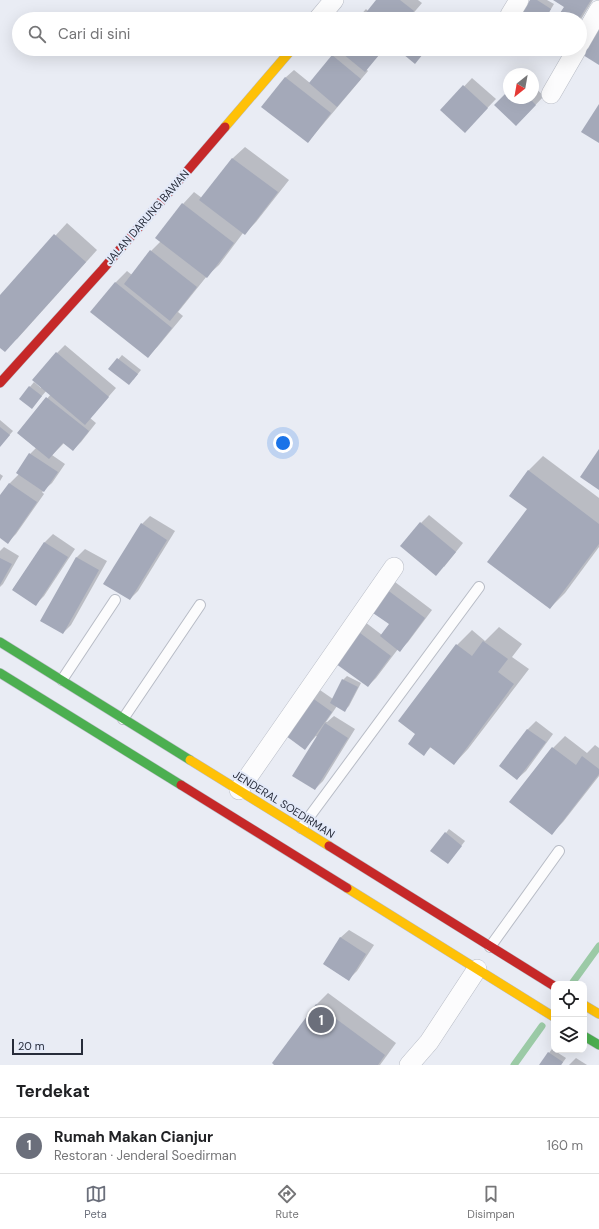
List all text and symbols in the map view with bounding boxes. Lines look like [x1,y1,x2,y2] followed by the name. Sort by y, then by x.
[12,12,587,56] search box
[26,23,48,45] icon: search
[58,24,130,44] text: Cari di sini
[503,68,539,104] north arrow
[102,167,192,267] street label: JALAN DARUNG BAWAN
[273,433,293,453] your location
[230,767,338,841] street label: JENDERAL SOEDIRMAN
[551,981,587,1053] map controls
[551,981,587,1017] button: locate
[308,1005,334,1035] pin: 1
[551,1017,587,1053] button: layers
[12,1037,83,1056] scale bar
[18,1039,44,1053] text: 20 m
[16,1080,90,1102] text: Terdekat
[54,1127,213,1147] text: Rumah Makan Cianjur
[27,1137,31,1154] text: 1
[547,1137,583,1154] text: 160 m
[54,1147,236,1164] text: Restoran · Jenderal Soedirman
[84,1183,107,1221] tab: Peta
[275,1183,299,1221] tab: Rute
[467,1183,515,1221] tab: Disimpan

